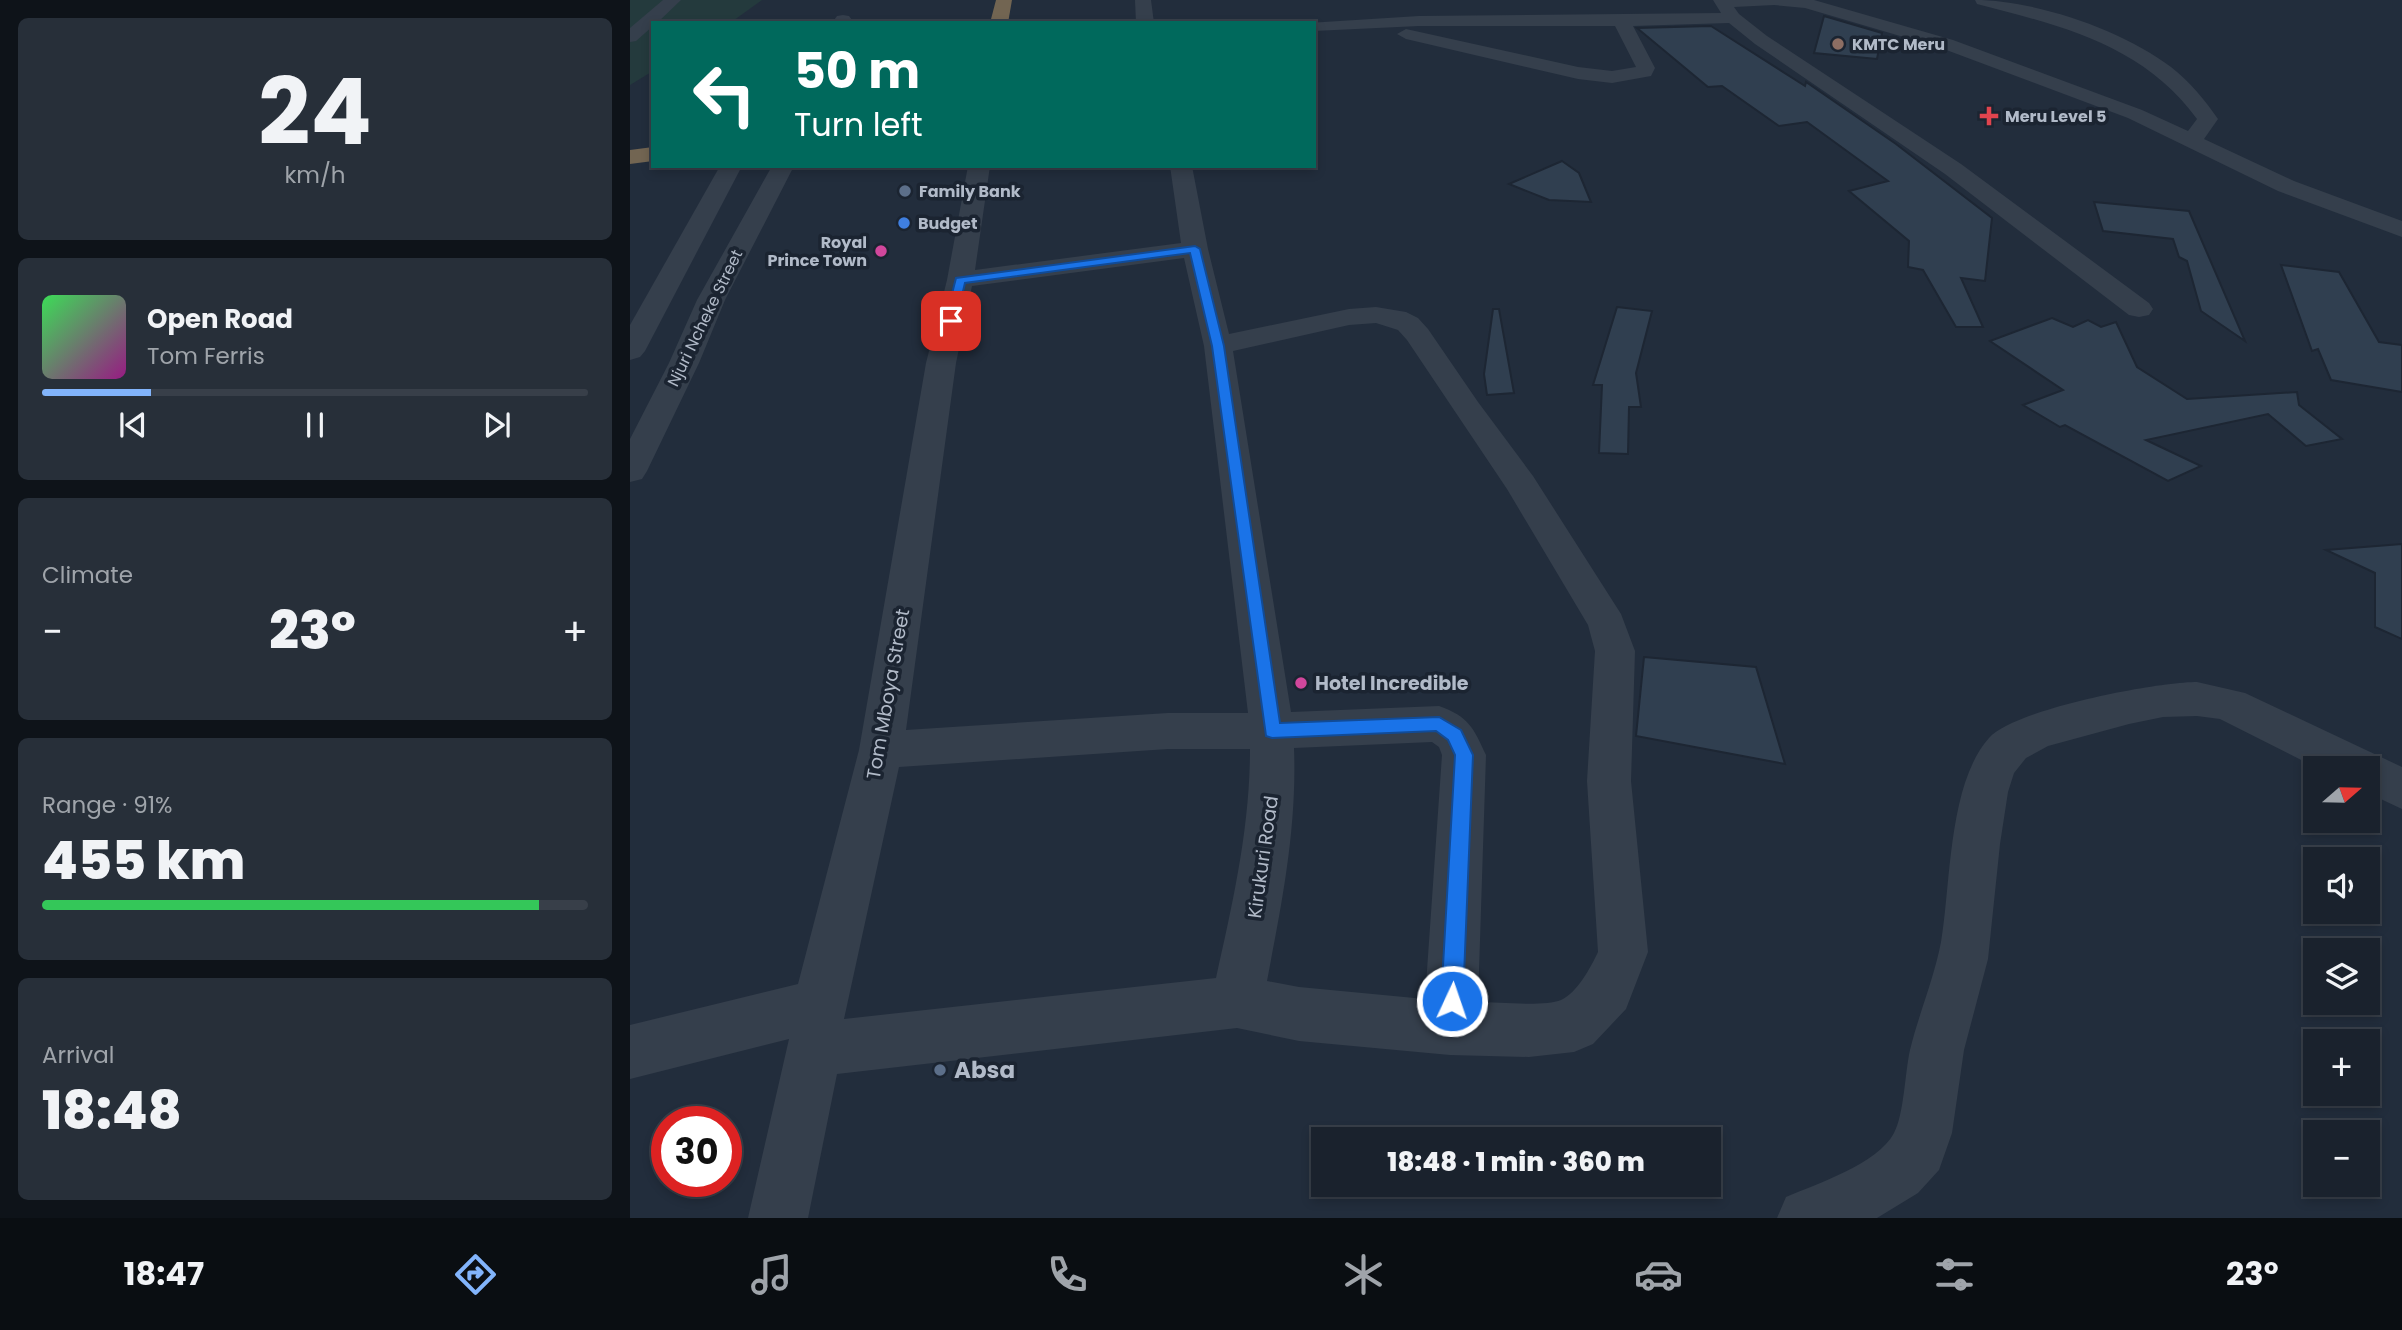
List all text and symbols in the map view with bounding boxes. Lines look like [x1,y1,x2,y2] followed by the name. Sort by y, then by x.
[1852,33,1945,56] place label: KMTC Meru
[1830,36,1846,52] marker: KMTC Meru
[794,37,920,105] text: 50 m
[258,48,372,176] text: 24
[679,49,770,140] icon: left
[794,102,923,147] text: Turn left
[2005,105,2106,128] place label: Meru Level 5
[1979,106,1999,126] marker: Meru Level 5
[284,159,346,191] text: km/h
[919,180,1021,203] place label: Family Bank
[897,183,913,199] marker: Family Bank
[918,212,977,235] place label: Budget
[896,215,912,231] marker: Budget
[767,231,867,272] place label: Royal Prince Town
[873,243,889,259] marker: Royal Prince Town
[662,245,748,390] street label: Njuri Ncheke Street
[921,291,981,351] pin
[147,301,293,337] text: Open Road
[932,302,970,340] icon: arrive
[147,340,265,372] text: Tom Ferris
[114,406,152,444] icon: previous
[296,406,334,444] icon: pause
[478,406,516,444] icon: next
[42,559,133,591] text: Climate
[269,594,356,667] text: 23°
[42,605,63,658] text: −
[562,605,588,658] text: +
[860,607,916,781] street label: Tom Mboya Street
[1315,670,1469,697] place label: Hotel Incredible
[1293,675,1309,691] marker: Hotel Incredible
[2303,756,2380,833] north arrow
[2303,756,2380,1197] map controls
[42,789,173,821] text: Range · 91%
[1241,794,1285,920] street label: Kirukuri Road
[42,824,245,897] text: 455 km
[2303,847,2380,924] button: sound
[2303,938,2380,1015] button: layers
[1415,964,1489,1038] position arrow
[2303,1029,2380,1106] button: +
[42,1039,114,1071] text: Arrival
[954,1054,1015,1086] place label: Absa
[932,1062,948,1078] marker: Absa
[42,1074,182,1147] text: 18:48
[651,1106,742,1197] speed limit sign: 30
[2303,1120,2380,1197] button: −
[1387,1144,1645,1180] text: 18:48 · 1 min · 360 m
[451,1250,500,1299] icon: directions
[747,1250,796,1299] icon: music
[1043,1250,1092,1299] icon: phone
[1339,1250,1388,1299] icon: climate
[1634,1250,1683,1299] icon: car
[1930,1250,1979,1299] icon: filters
[123,1251,204,1296] text: 18:47
[2226,1251,2279,1296] text: 23°

